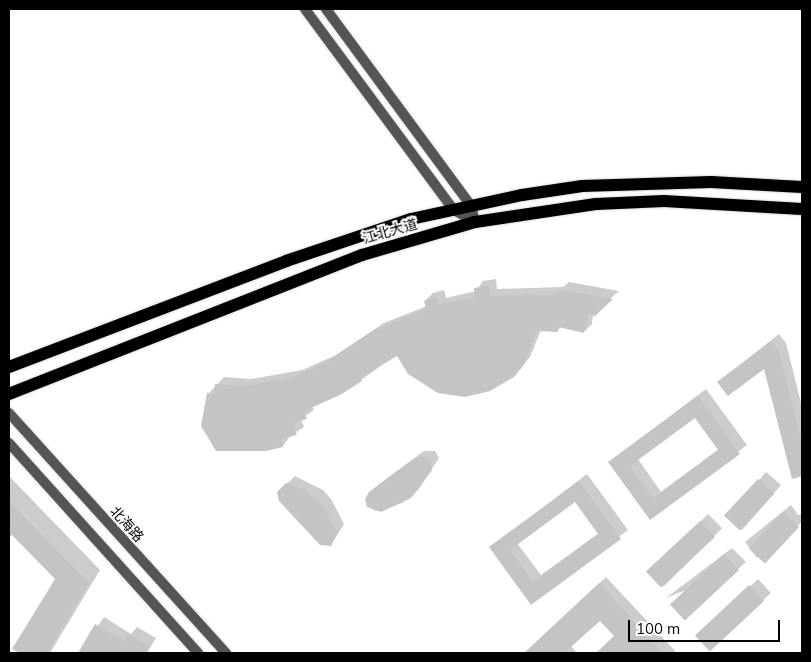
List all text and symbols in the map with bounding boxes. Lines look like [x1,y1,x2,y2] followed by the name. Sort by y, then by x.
[361,215,419,247] street label: 江北大道
[107,503,147,545] street label: 北海路
[631,610,784,642] scale bar
[636,619,680,638] text: 100 m

